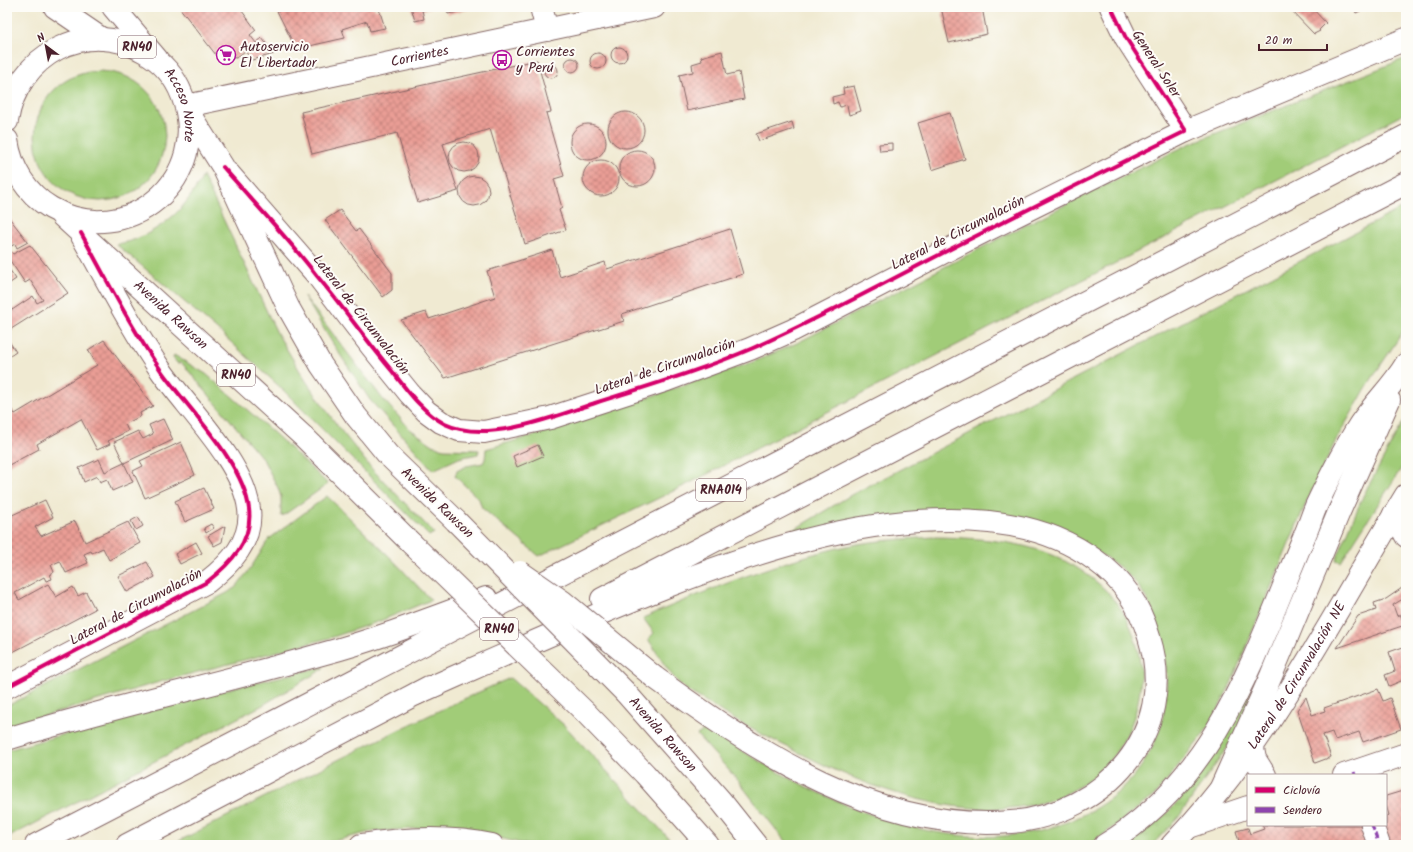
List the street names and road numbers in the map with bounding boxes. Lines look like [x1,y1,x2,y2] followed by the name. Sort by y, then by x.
[1126,26,1187,103] street label: General Soler
[118,36,156,58] road number: RN40
[389,40,451,73] street label: Corrientes
[158,63,200,144] street label: Acceso Norte
[887,190,1029,276] street label: Lateral de Circunvalación
[307,250,415,380] street label: Lateral de Circunvalación
[128,275,213,355] street label: Avenida Rawson
[592,333,738,401] street label: Lateral de Circunvalación
[217,364,255,386] road number: RN40
[395,462,479,544] street label: Avenida Rawson
[696,479,746,501] road number: RNA014
[66,563,206,651] street label: Lateral de Circunvalación
[1242,597,1352,754] street label: Lateral de Circunvalación NE
[480,618,518,640] road number: RN40
[623,692,702,778] street label: Avenida Rawson

